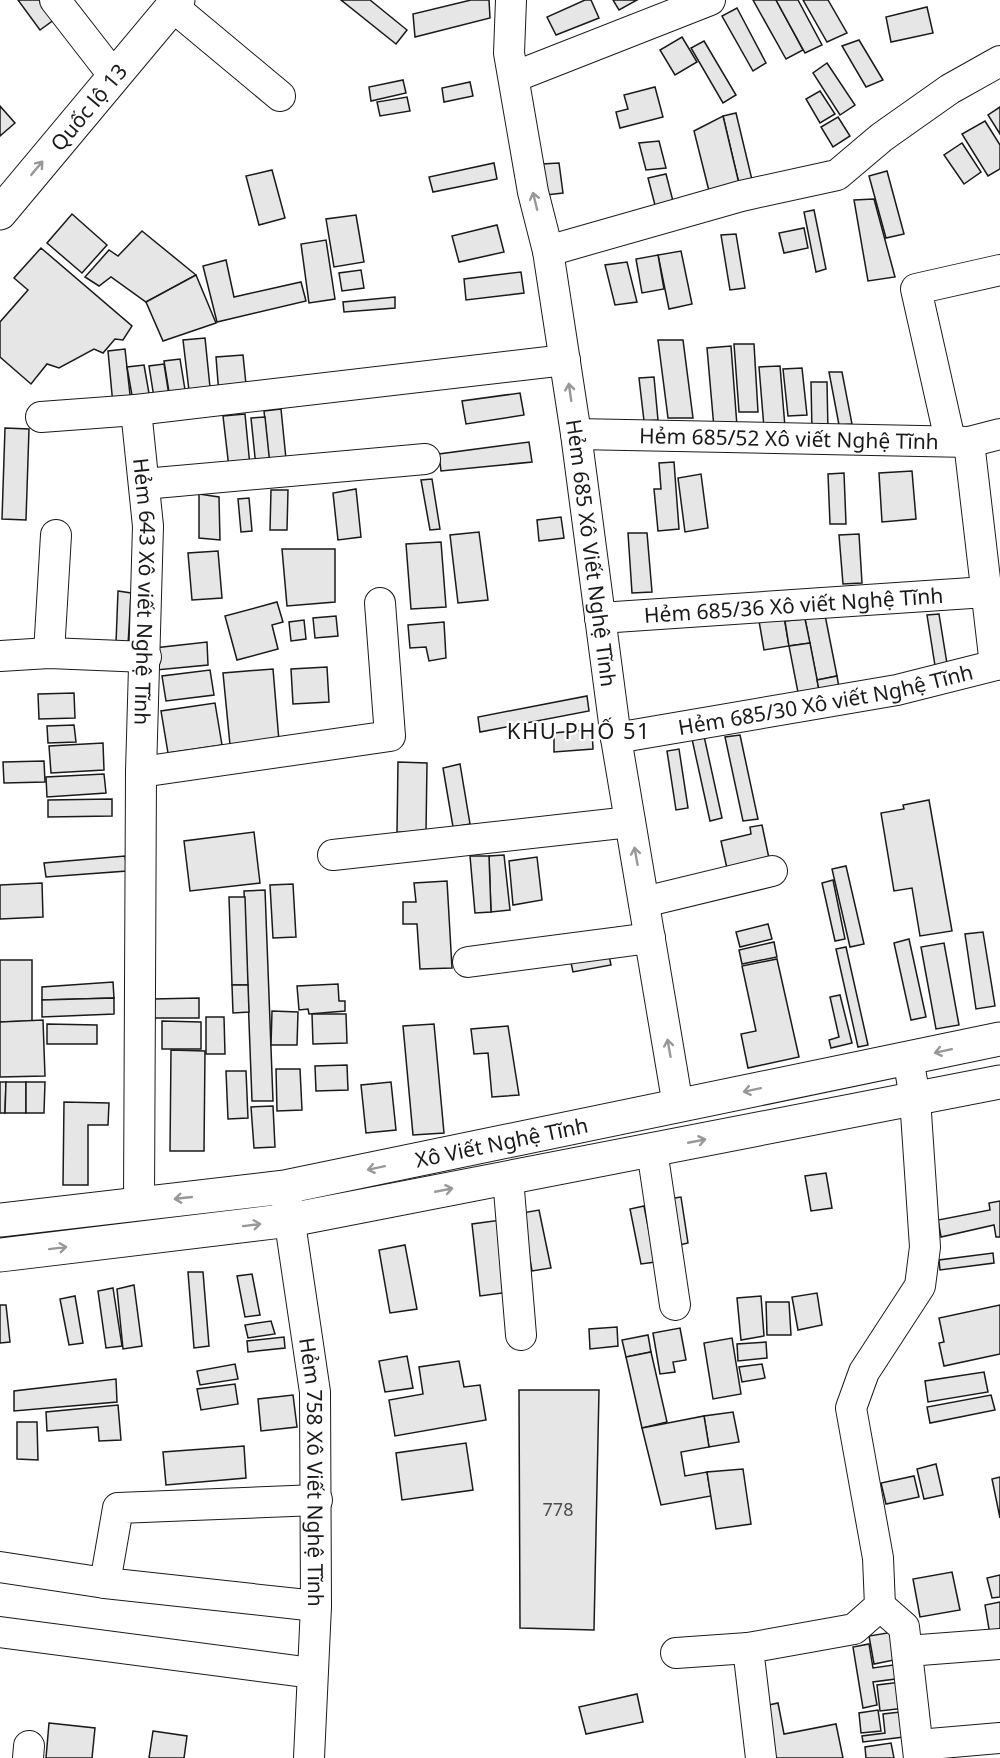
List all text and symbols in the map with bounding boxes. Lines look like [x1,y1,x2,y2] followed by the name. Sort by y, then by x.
[44,58,133,156] street label: Quốc lộ 13
[31,160,44,176] one-way arrow
[529,191,541,210] one-way arrow
[564,383,575,403] one-way arrow
[560,417,623,688] street label: Hẻm 685 Xô Viết Nghệ Tĩnh
[639,421,939,455] street label: Hẻm 685/52 Xô viết Nghệ Tĩnh
[127,456,162,726] street label: Hẻm 643 Xô viết Nghệ Tĩnh
[643,581,944,629] street label: Hẻm 685/36 Xô viết Nghệ Tĩnh
[676,657,976,741] street label: Hẻm 685/30 Xô viết Nghệ Tĩnh
[507,715,651,745] district label: KHU PHỐ 51
[630,846,641,866] one-way arrow
[663,1039,674,1058] one-way arrow
[933,1046,953,1057] one-way arrow
[742,1085,761,1097] one-way arrow
[413,1111,590,1174] street label: Xô Viết Nghệ Tĩnh
[686,1135,706,1146] one-way arrow
[366,1163,386,1174] one-way arrow
[433,1184,453,1195] one-way arrow
[174,1193,194,1204] one-way arrow
[241,1219,261,1230] one-way arrow
[48,1242,68,1253] one-way arrow
[293,1336,330,1607] street label: Hẻm 758 Xô Viết Nghệ Tĩnh
[543,1497,573,1521] house number: 778

